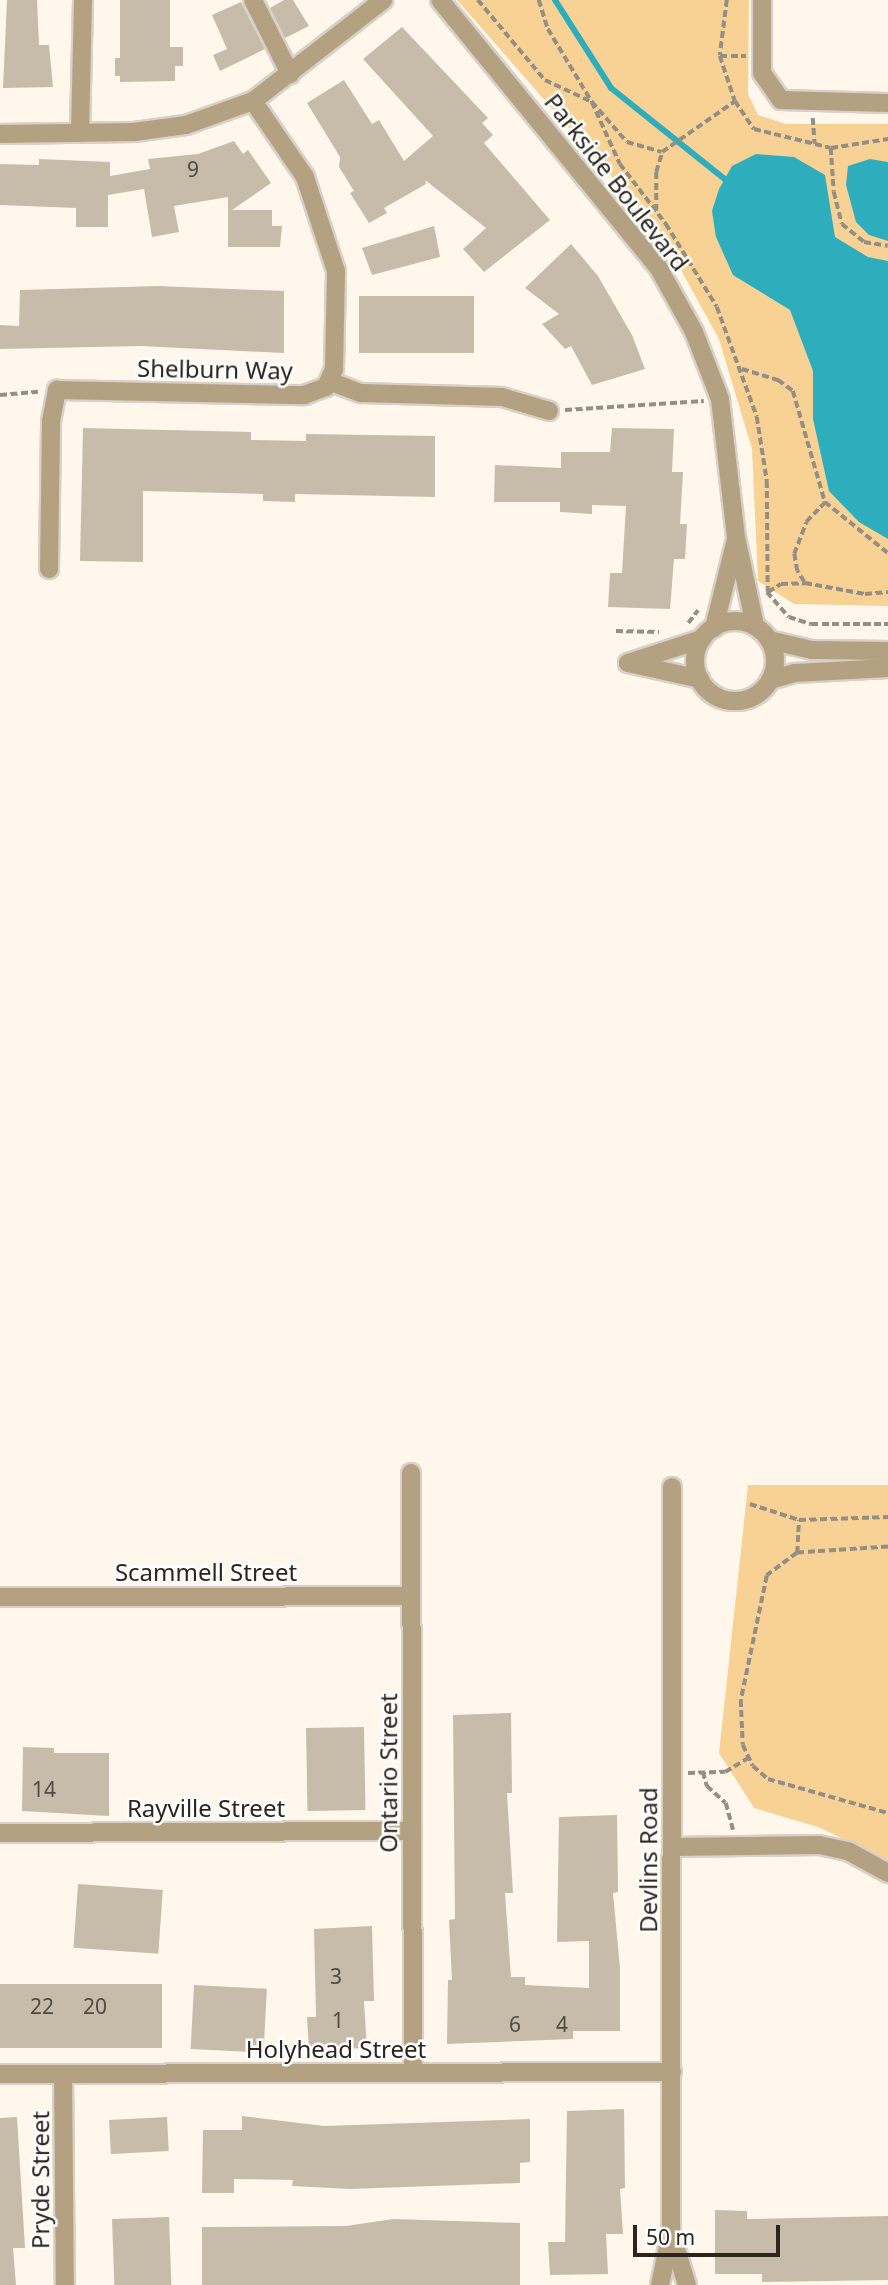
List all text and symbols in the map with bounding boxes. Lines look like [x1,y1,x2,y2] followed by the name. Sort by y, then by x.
[539,88,695,276] street label: Parkside Boulevard
[187,156,199,182] house number: 9
[137,353,293,385] street label: Shelburn Way
[115,1558,297,1586] street label: Scammell Street
[374,1693,402,1853] street label: Ontario Street
[32,1776,56,1802] house number: 14
[634,1787,662,1933] street label: Devlins Road
[127,1794,285,1822] street label: Rayville Street
[330,1963,342,1989] house number: 3
[30,1993,54,2019] house number: 22
[83,1993,107,2019] house number: 20
[332,2007,344,2033] house number: 1
[509,2011,521,2037] house number: 6
[556,2011,568,2037] house number: 4
[246,2035,426,2063] street label: Holyhead Street
[26,2111,54,2249] street label: Pryde Street
[636,2212,783,2256] scale bar
[646,2223,695,2251] text: 50 m

